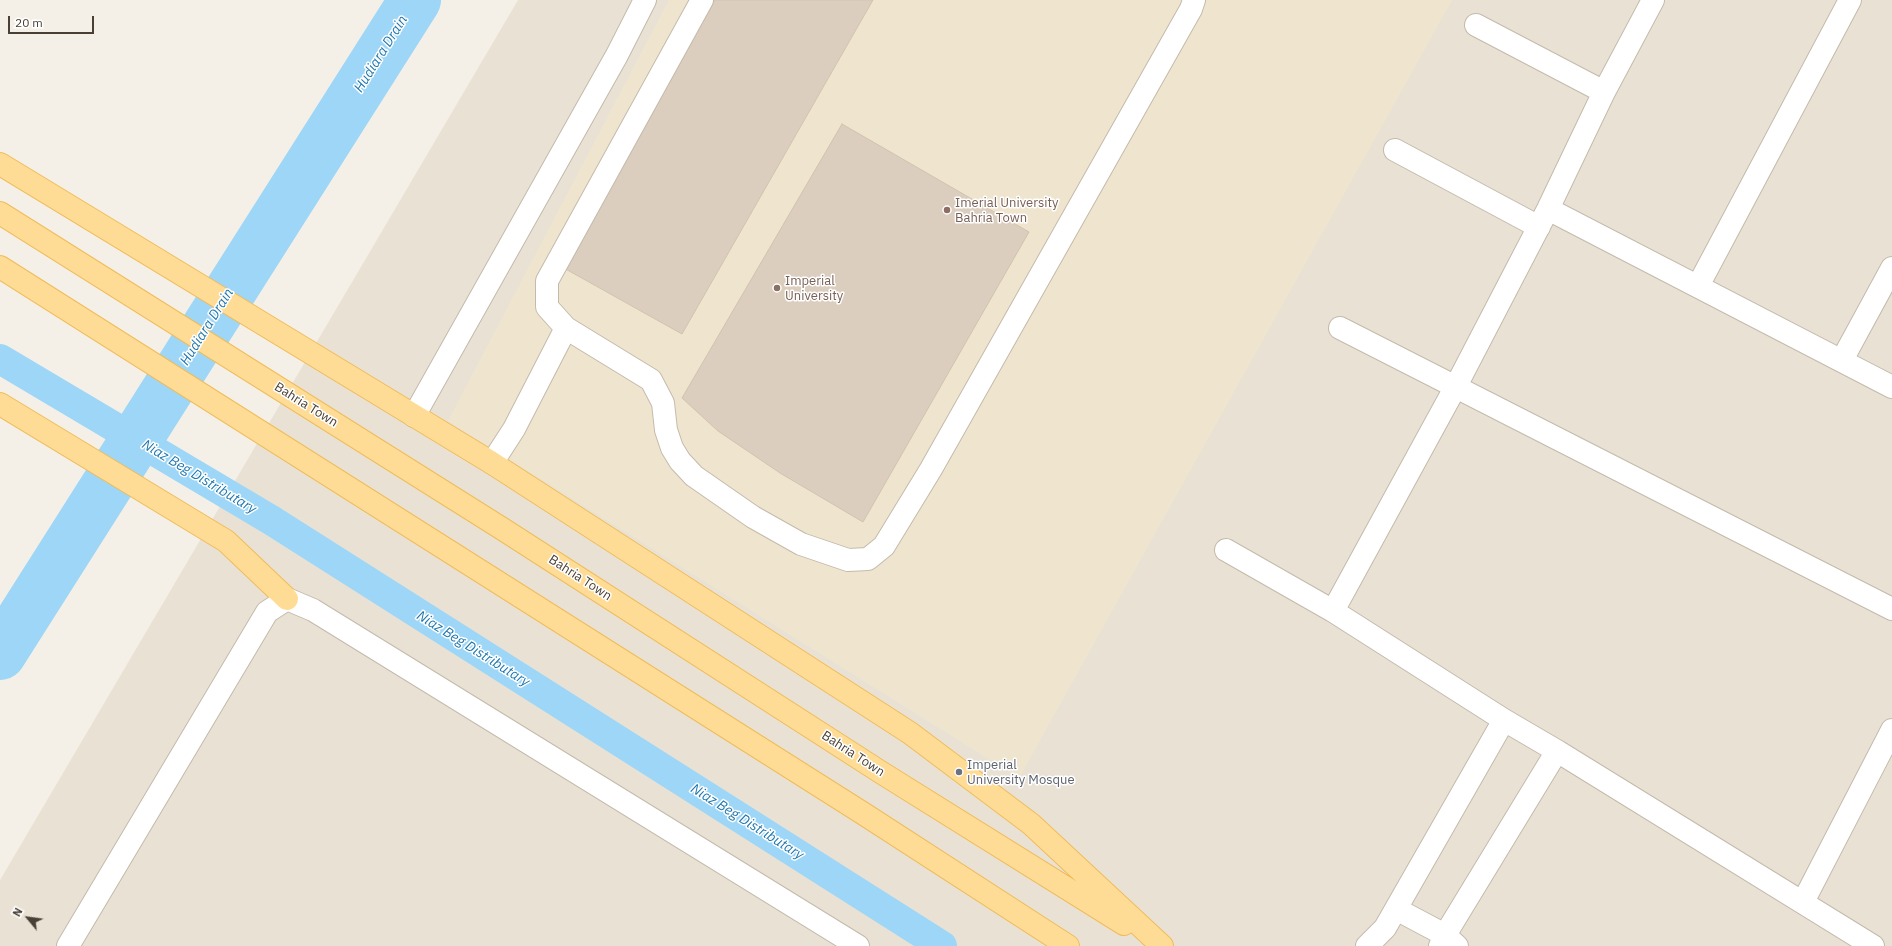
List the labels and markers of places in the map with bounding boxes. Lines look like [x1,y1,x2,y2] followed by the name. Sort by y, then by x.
[955,195,1059,226] place label: Imerial University Bahria Town
[942,205,952,215] marker: Imerial University Bahria Town
[785,273,843,304] place label: Imperial University
[772,283,782,293] marker: Imperial University
[967,757,1075,788] place label: Imperial University Mosque
[954,767,964,777] marker: Imperial University Mosque

